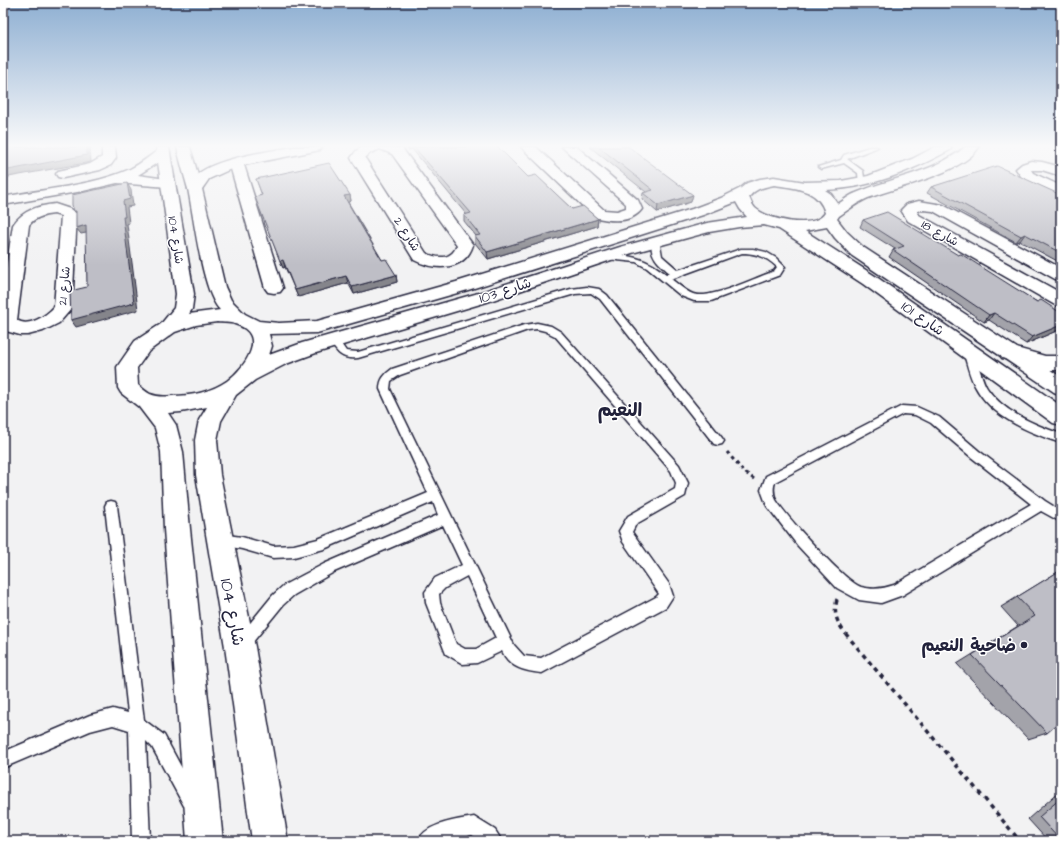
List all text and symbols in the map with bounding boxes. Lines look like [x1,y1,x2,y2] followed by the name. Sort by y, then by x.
[389,214,424,255] street label: شارع 2
[163,215,188,265] street label: شارع 104
[918,216,961,251] street label: شارع 18
[54,266,75,306] street label: شارع 21
[477,273,534,309] street label: شارع 103
[897,297,948,341] street label: شارع 101
[598,398,642,424] district label: النعيم
[214,576,250,648] street label: شارع 104
[921,634,1016,658] place label: ضاحية النعيم
[1019,640,1029,650] marker: ضاحية النعيم

